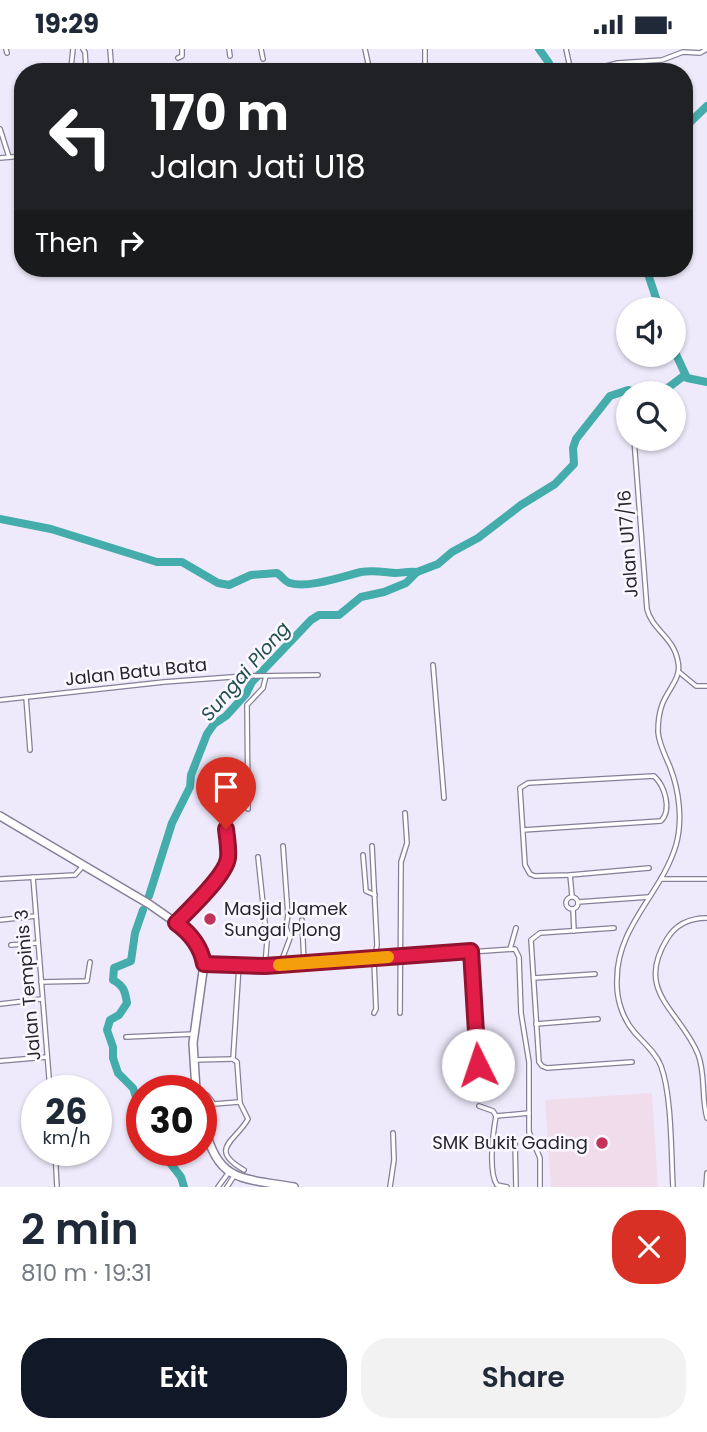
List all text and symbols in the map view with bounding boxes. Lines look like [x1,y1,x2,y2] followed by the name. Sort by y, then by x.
[35,6,99,42] text: 19:29
[150,79,289,147] text: 170 m
[35,91,126,182] icon: left
[150,144,366,189] text: Jalan Jati U18
[112,224,150,262] icon: right
[35,225,98,261] text: Then
[616,297,686,451] map controls
[616,297,686,367] button: sound
[616,381,686,451] button: search
[611,489,644,599] street label: Jalan U17/16
[194,615,296,727] water label: Sungai Plong
[64,652,208,691] street label: Jalan Batu Bata
[196,757,256,829] pin
[207,768,245,806] icon: arrive
[224,896,348,942] place label: Masjid Jamek Sungai Plong
[8,909,47,1062] street label: Jalan Tempinis 3
[202,911,218,927] marker: Masjid Jamek Sungai Plong
[441,1028,515,1102] position arrow
[126,1075,217,1166] speed limit sign: 30
[45,1087,88,1136] text: 26
[43,1125,90,1150] text: km/h
[432,1130,588,1155] place label: SMK Bukit Gading
[594,1135,610,1151] marker: SMK Bukit Gading
[21,1200,139,1259] text: 2 min
[612,1210,686,1284] button: close
[21,1257,152,1289] text: 810 m · 19:31
[21,1338,347,1418] button: Exit
[361,1338,686,1418] button: Share

